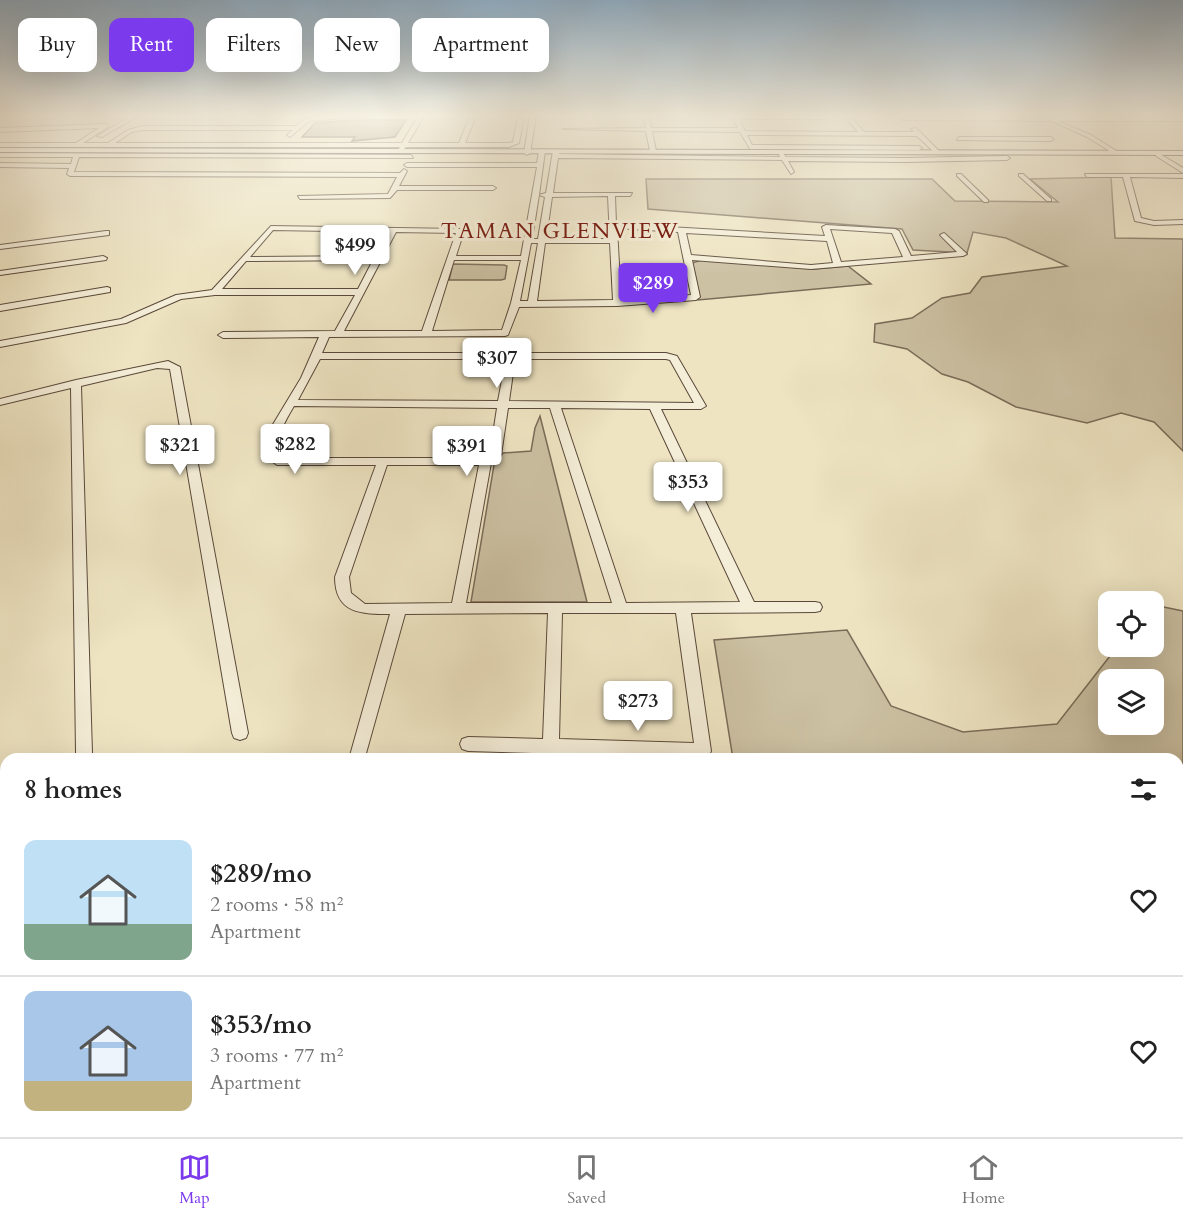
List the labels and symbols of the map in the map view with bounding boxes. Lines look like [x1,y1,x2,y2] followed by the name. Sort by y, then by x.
[441,216,679,246] district label: TAMAN GLENVIEW
[319,225,391,276] pin: $499
[617,263,689,314] pin: $289
[461,338,533,389] pin: $307
[259,424,331,475] pin: $282
[144,425,216,476] pin: $321
[431,426,503,477] pin: $391
[652,462,724,513] pin: $353
[602,681,674,732] pin: $273

